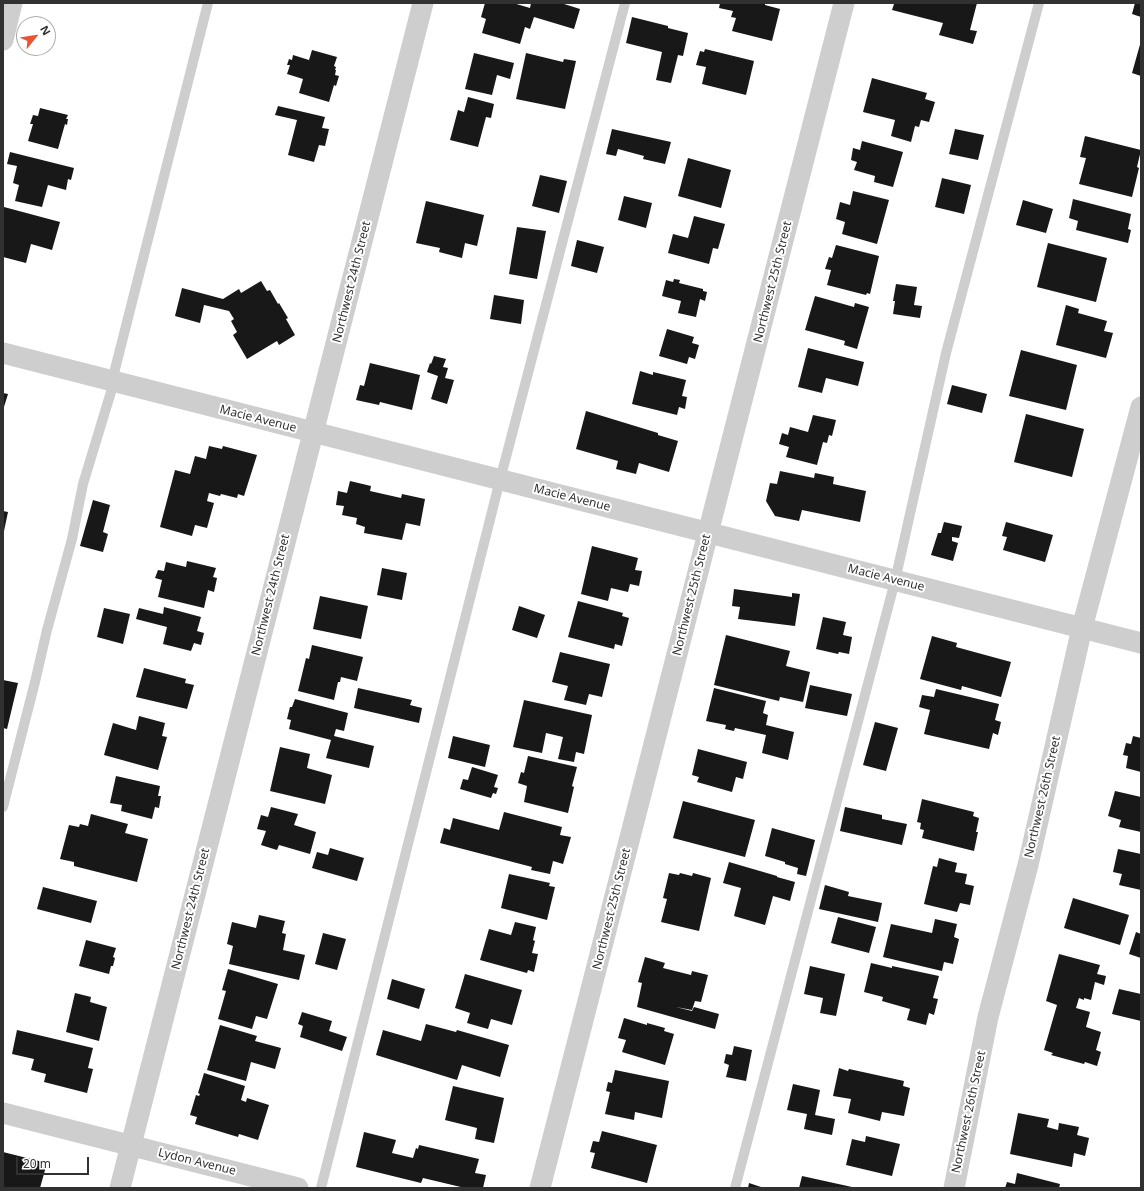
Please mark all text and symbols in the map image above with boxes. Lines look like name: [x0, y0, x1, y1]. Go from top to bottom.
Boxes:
north arrow: [16, 16, 56, 56]
text: N: [37, 23, 55, 38]
street label: Northwest 24th Street: [330, 220, 374, 344]
street label: Northwest 25th Street: [751, 220, 795, 344]
street label: Macie Avenue: [218, 403, 298, 435]
street label: Macie Avenue: [532, 482, 612, 514]
street label: Northwest 24th Street: [249, 533, 293, 657]
street label: Northwest 25th Street: [670, 533, 714, 657]
street label: Macie Avenue: [846, 562, 926, 594]
street label: Northwest 26th Street: [1022, 735, 1064, 859]
street label: Northwest 24th Street: [169, 847, 213, 971]
street label: Northwest 25th Street: [590, 847, 634, 971]
street label: Northwest 26th Street: [949, 1050, 989, 1174]
street label: Lydon Avenue: [157, 1145, 237, 1179]
scale bar: [18, 1149, 91, 1175]
text: 20 m: [23, 1155, 51, 1172]

